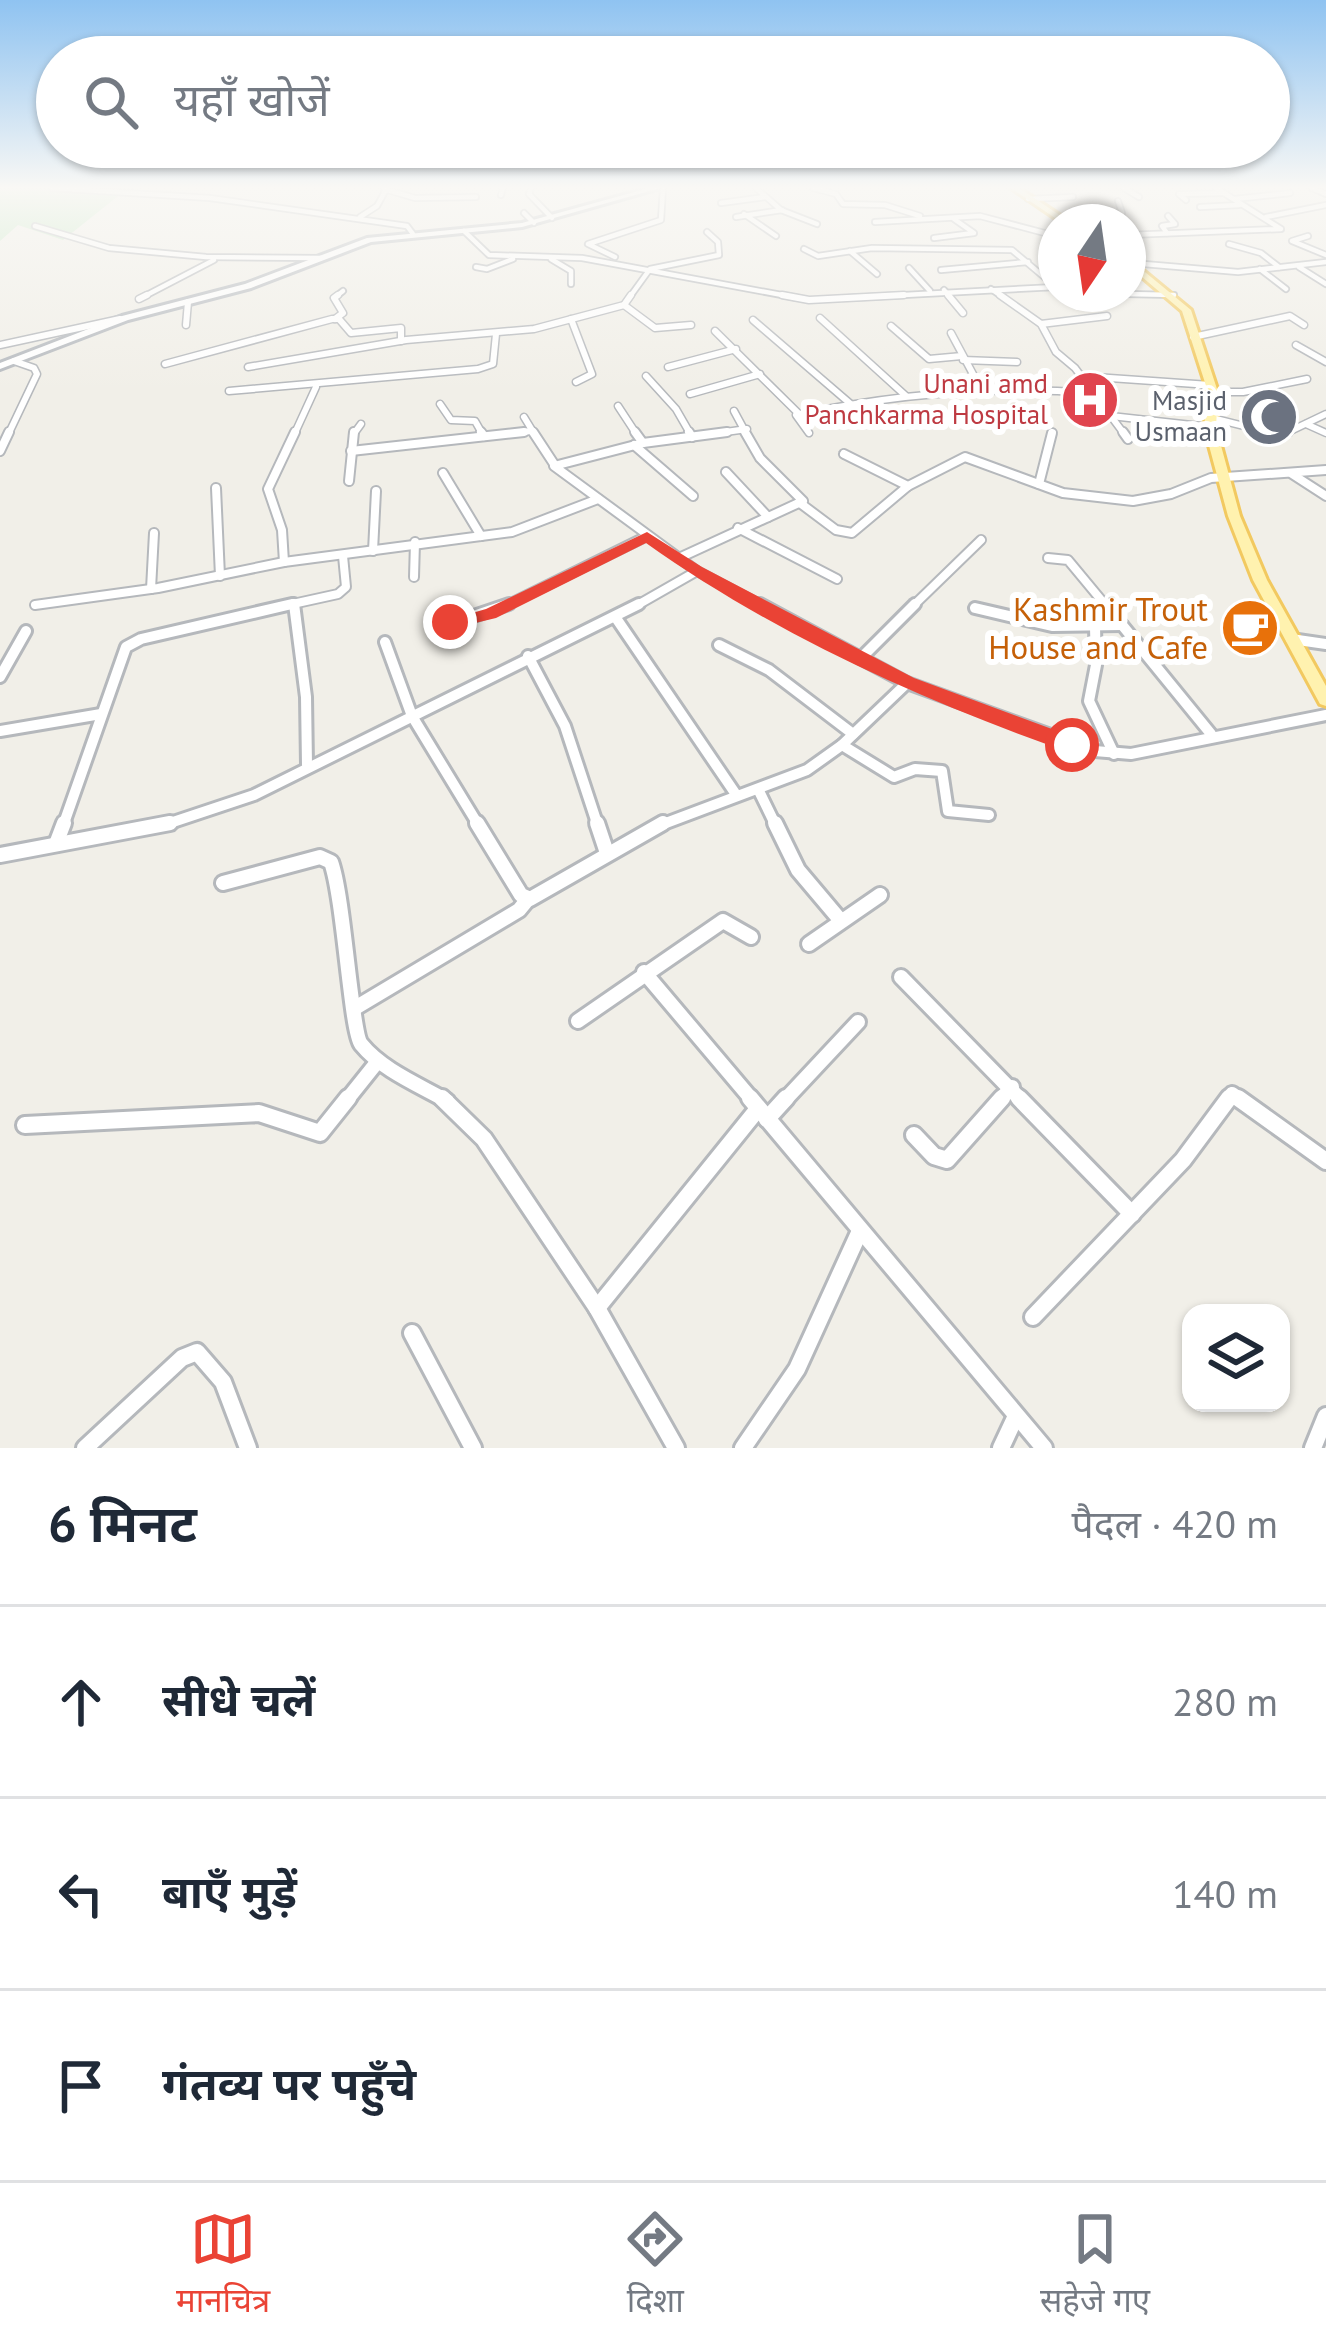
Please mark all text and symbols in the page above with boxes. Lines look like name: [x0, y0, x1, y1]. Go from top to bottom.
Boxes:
search box: [36, 36, 1290, 168]
icon: search: [78, 69, 144, 135]
text: यहाँ खोजें: [174, 70, 330, 128]
north arrow: [1038, 204, 1146, 312]
place label: Unani amd Panchkarma Hospital: [804, 366, 1048, 431]
hospital icon: Unani amd Panchkarma Hospital: [1059, 369, 1121, 431]
place label: Masjid Usmaan: [1135, 383, 1227, 448]
mosque icon: Masjid Usmaan: [1238, 386, 1300, 448]
place label: Kashmir Trout House and Cafe: [988, 587, 1208, 668]
route end: [423, 595, 477, 649]
cafe icon: Kashmir Trout House and Cafe: [1219, 597, 1281, 659]
route start: [1045, 718, 1099, 772]
map controls: [1182, 1304, 1290, 1412]
button: layers: [1182, 1304, 1290, 1412]
text: 6 मिनट: [48, 1490, 197, 1556]
text: पैदल · 420 m: [1072, 1498, 1278, 1549]
icon: ahead: [48, 1669, 114, 1735]
text: सीधे चलें: [162, 1670, 315, 1728]
text: 280 m: [1172, 1676, 1278, 1727]
icon: left: [48, 1861, 114, 1927]
text: बाएँ मुड़ें: [162, 1862, 297, 1920]
text: 140 m: [1172, 1868, 1278, 1919]
icon: arrive: [48, 2053, 114, 2119]
text: गंतव्य पर पहुँचे: [162, 2054, 416, 2112]
tab: मानचित्र: [176, 2206, 270, 2325]
tab: दिशा: [622, 2206, 688, 2325]
tab: सहेजे गए: [1040, 2206, 1150, 2325]

